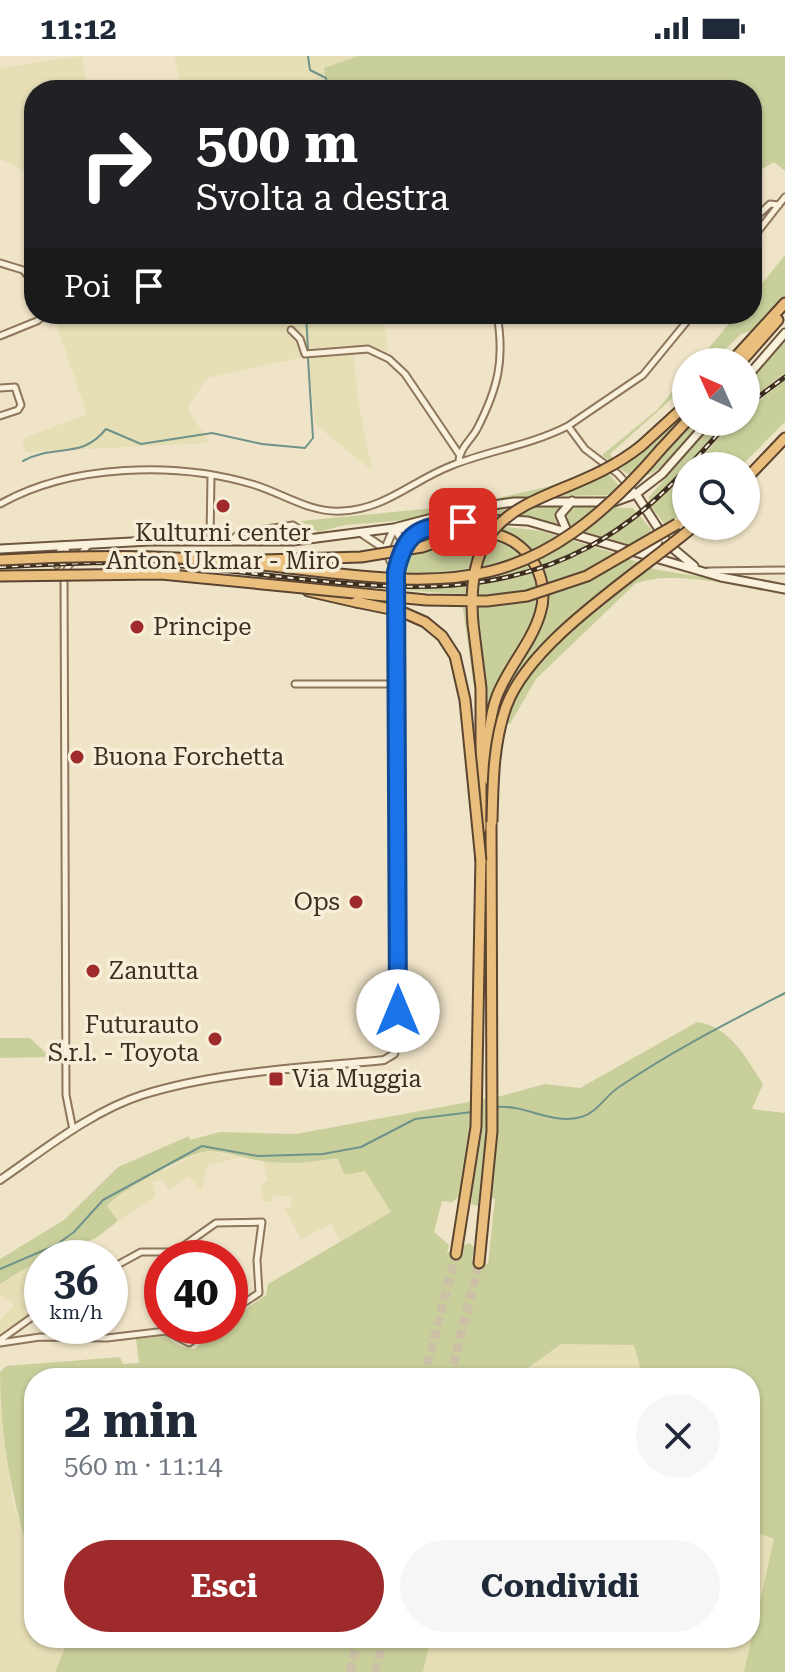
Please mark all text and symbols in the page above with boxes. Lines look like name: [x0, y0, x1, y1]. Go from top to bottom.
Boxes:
text: 11:12: [40, 11, 117, 46]
text: 500 m: [196, 110, 358, 176]
icon: right: [64, 112, 168, 216]
text: Svolta a destra: [196, 177, 449, 219]
icon: arrive: [127, 264, 171, 308]
text: Poi: [64, 269, 111, 304]
north arrow: [672, 348, 760, 436]
map controls: [672, 348, 760, 540]
button: search: [672, 452, 760, 540]
pin: [429, 488, 497, 556]
marker: Kulturni center Anton Ukmar - Miro: [214, 497, 232, 515]
icon: arrive: [441, 500, 485, 544]
place label: Kulturni center Anton Ukmar - Miro: [106, 519, 340, 575]
place label: Principe: [153, 613, 251, 641]
marker: Principe: [128, 618, 146, 636]
place label: Buona Forchetta: [93, 743, 284, 771]
marker: Buona Forchetta: [68, 748, 86, 766]
place label: Ops: [294, 888, 340, 916]
marker: Ops: [347, 893, 365, 911]
place label: Zanutta: [109, 957, 198, 985]
marker: Zanutta: [84, 962, 102, 980]
position arrow: [356, 969, 440, 1053]
place label: Futurauto S.r.l. - Toyota: [48, 1011, 199, 1067]
marker: Futurauto S.r.l. - Toyota: [206, 1030, 224, 1048]
place label: Via Muggia: [292, 1065, 421, 1093]
marker: Via Muggia: [267, 1070, 285, 1088]
speed limit sign: 40: [144, 1240, 248, 1344]
text: 36: [54, 1258, 98, 1305]
text: km/h: [49, 1300, 103, 1324]
text: 2 min: [64, 1393, 197, 1449]
button: close: [636, 1394, 720, 1478]
text: 560 m · 11:14: [64, 1451, 223, 1481]
button: Esci: [64, 1540, 384, 1632]
button: Condividi: [400, 1540, 720, 1632]

